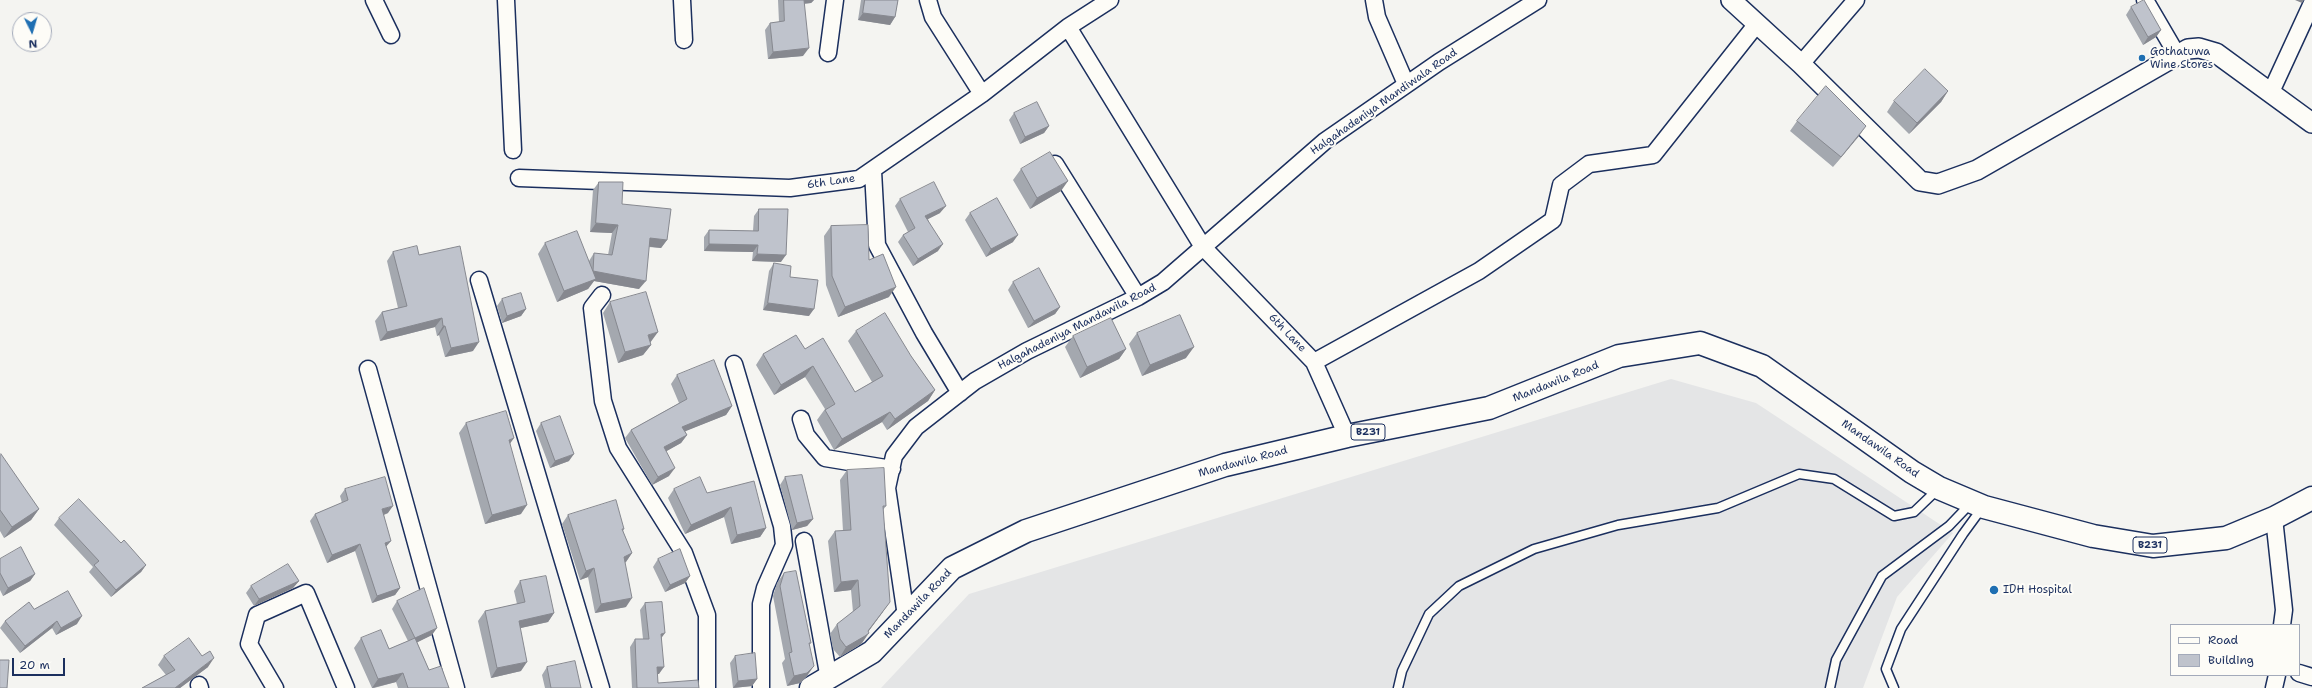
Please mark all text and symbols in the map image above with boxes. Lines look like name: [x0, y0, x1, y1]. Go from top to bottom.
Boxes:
north arrow: [12, 12, 52, 52]
text: N: [28, 36, 38, 51]
place label: Gothatuwa Wine Stores: [2150, 45, 2213, 71]
street label: Halgahadeniya Mandiwala Road: [1308, 46, 1460, 158]
marker: Gothatuwa Wine Stores: [2137, 53, 2147, 63]
street label: 6th Lane: [806, 172, 856, 192]
street label: Halgahadeniya Mandawila Road: [996, 281, 1158, 373]
street label: 6th Lane: [1265, 311, 1309, 355]
street label: Mandawila Road: [1511, 359, 1601, 405]
street label: Mandawila Road: [1839, 417, 1921, 481]
road number: B231: [1351, 424, 1385, 440]
street label: Mandawila Road: [1197, 444, 1289, 480]
road number: B231: [2133, 537, 2167, 553]
street label: Mandawila Road: [881, 566, 955, 642]
place label: IDH Hospital: [2003, 583, 2072, 597]
marker: IDH Hospital: [1988, 584, 2000, 596]
legend: [2170, 624, 2300, 676]
text: Road: [2208, 632, 2238, 648]
scale bar: [14, 650, 67, 676]
text: Building: [2208, 652, 2254, 668]
text: 20 m: [19, 657, 50, 673]

